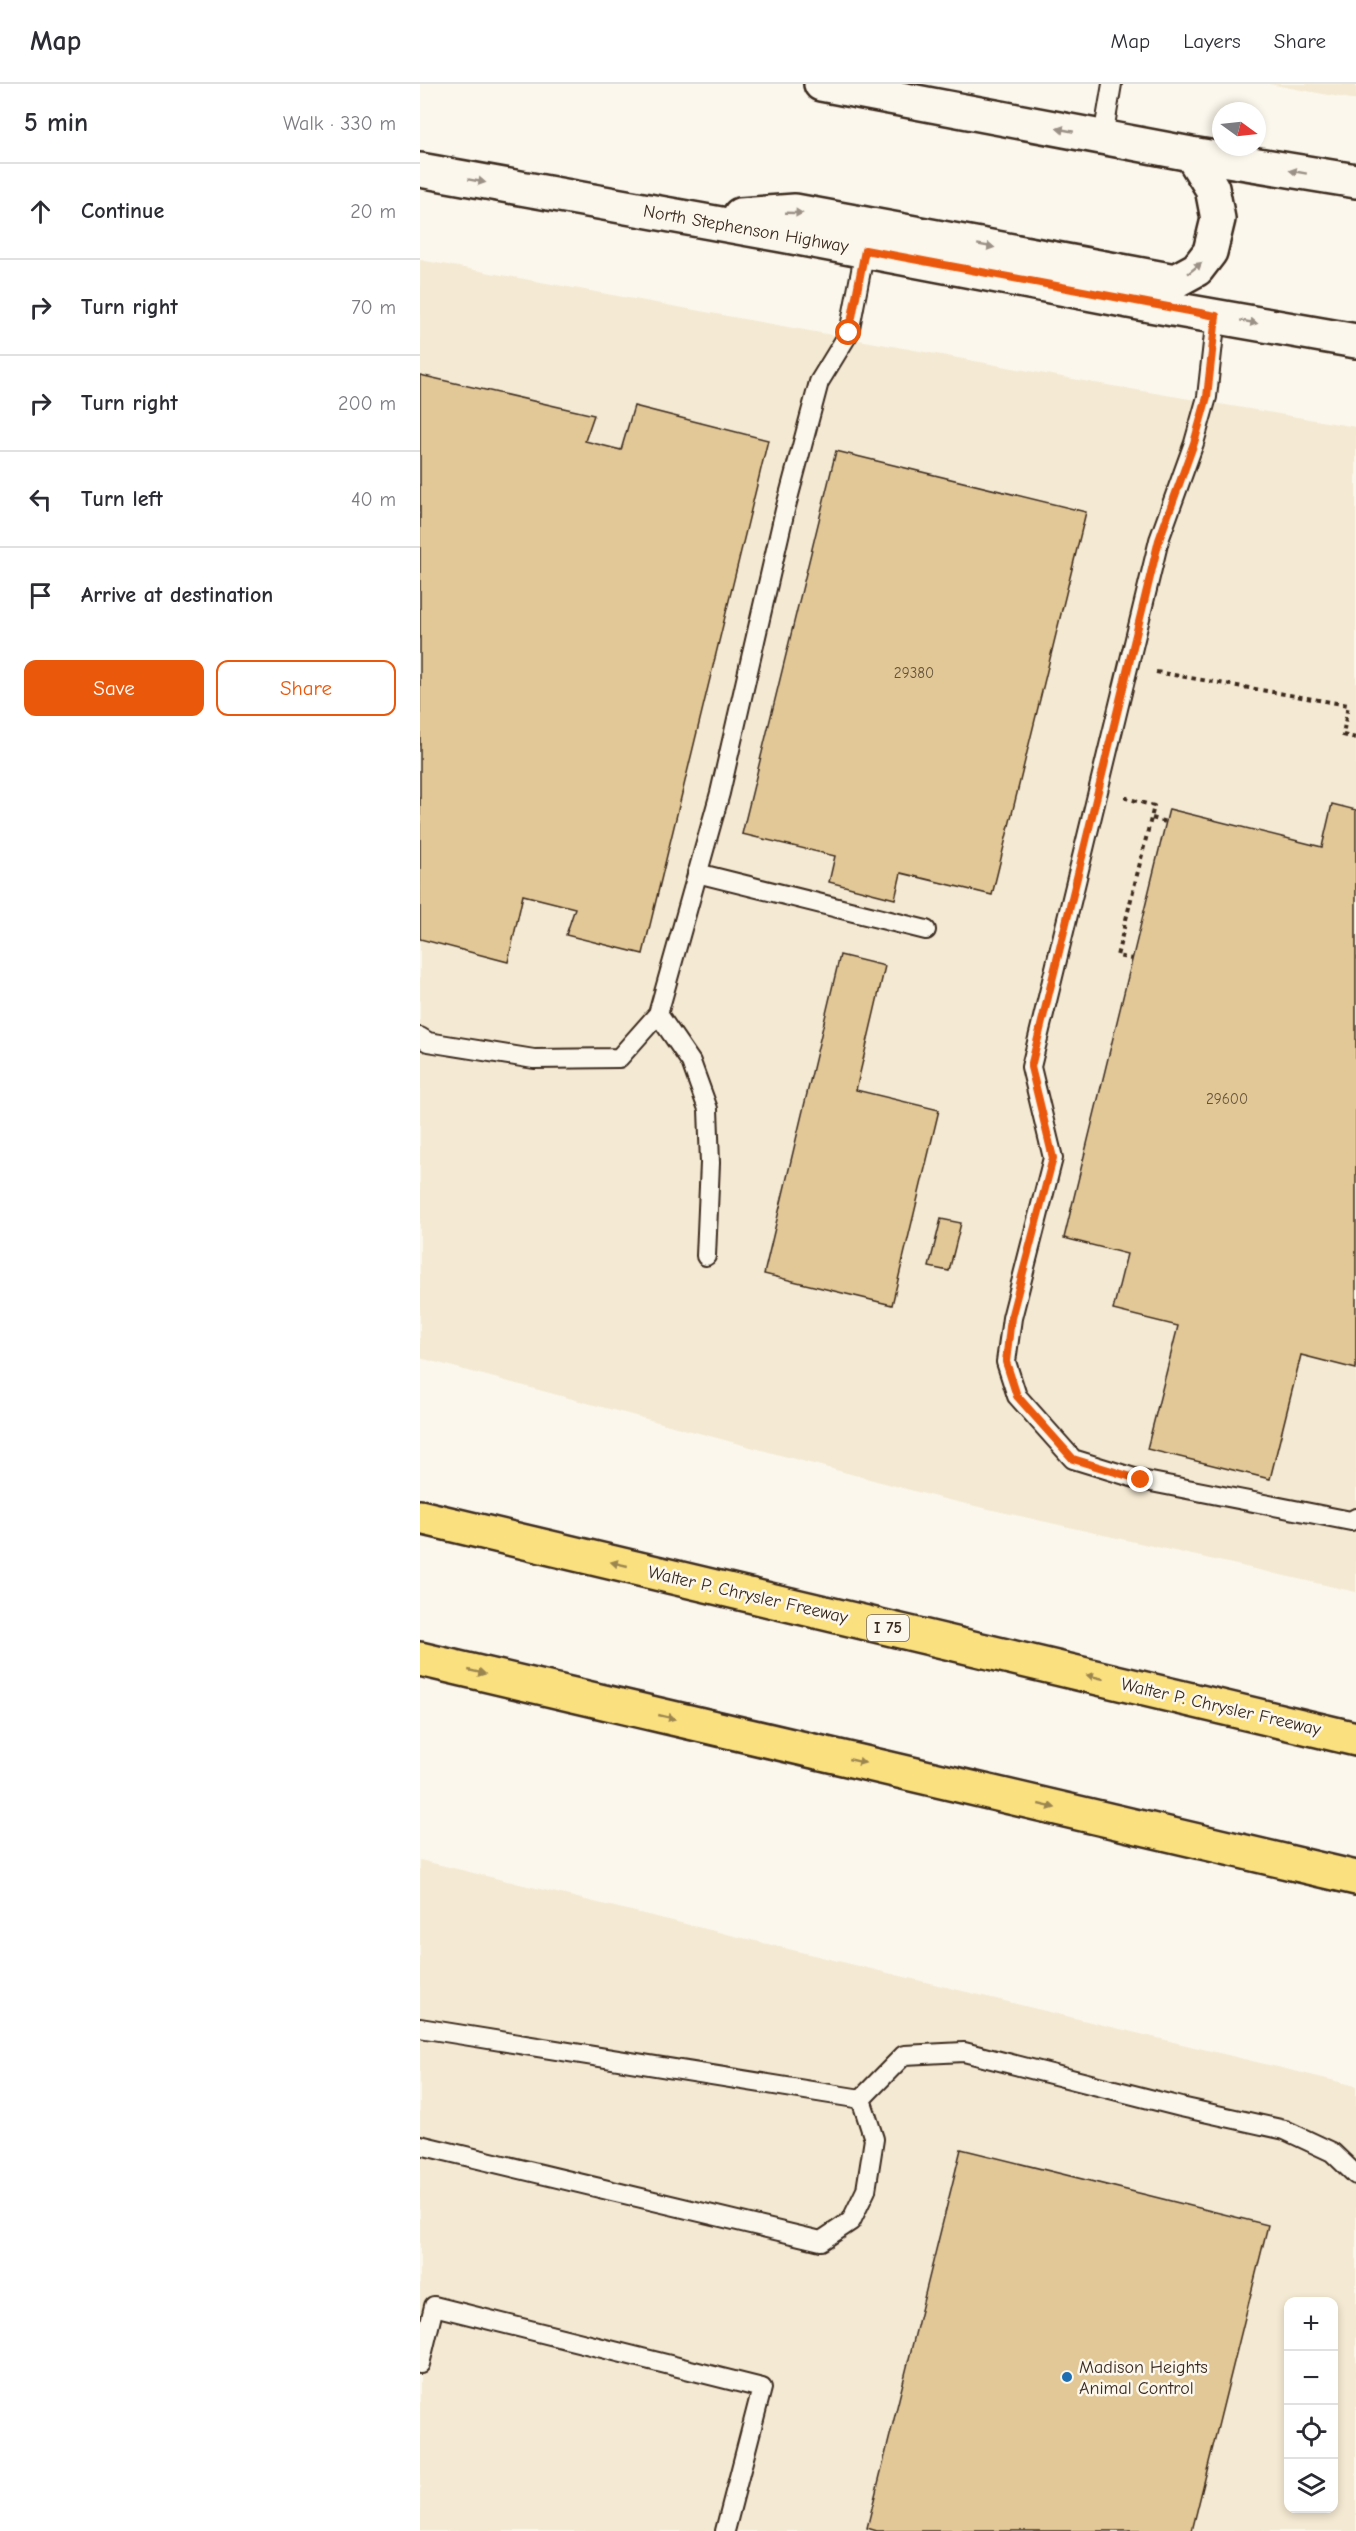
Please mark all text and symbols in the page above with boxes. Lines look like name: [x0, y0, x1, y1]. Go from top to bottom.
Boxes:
text: Map: [30, 25, 81, 57]
text: Map: [1111, 29, 1150, 53]
text: Layers: [1183, 29, 1241, 53]
text: Share: [1274, 29, 1326, 53]
north arrow: [1212, 102, 1266, 156]
text: 5 min: [24, 108, 88, 138]
text: Walk · 330 m: [283, 112, 396, 135]
one-way arrow: [1055, 125, 1074, 134]
one-way arrow: [1289, 167, 1308, 176]
one-way arrow: [468, 176, 487, 185]
icon: ahead: [24, 195, 57, 228]
text: Continue: [81, 198, 164, 224]
text: 20 m: [350, 200, 396, 223]
street label: North Stephenson Highway: [642, 201, 851, 258]
one-way arrow: [785, 208, 804, 217]
one-way arrow: [977, 242, 996, 251]
one-way arrow: [1187, 262, 1203, 275]
icon: right: [24, 291, 57, 324]
text: Turn right: [81, 294, 178, 320]
text: 70 m: [351, 296, 396, 319]
one-way arrow: [1240, 318, 1259, 327]
route start: [835, 319, 861, 345]
icon: right: [24, 387, 57, 420]
text: Turn right: [81, 390, 178, 416]
text: 200 m: [338, 392, 396, 415]
icon: left: [24, 483, 57, 516]
text: Turn left: [81, 486, 163, 512]
text: 40 m: [351, 488, 396, 511]
icon: arrive: [24, 579, 57, 612]
text: Arrive at destination: [81, 582, 273, 608]
button: Save: [24, 660, 204, 716]
button: Share: [216, 660, 396, 716]
house number: 29380: [894, 664, 934, 682]
house number: 29600: [1206, 1090, 1248, 1108]
route end: [1127, 1466, 1153, 1492]
one-way arrow: [610, 1559, 628, 1569]
street label: Walter P. Chrysler Freeway: [646, 1562, 851, 1628]
road number: I 75: [867, 1615, 909, 1641]
one-way arrow: [468, 1668, 486, 1678]
one-way arrow: [1086, 1672, 1104, 1682]
street label: Walter P. Chrysler Freeway: [1119, 1674, 1324, 1740]
one-way arrow: [658, 1712, 676, 1722]
one-way arrow: [847, 1757, 866, 1767]
one-way arrow: [1037, 1801, 1056, 1811]
map controls: [1284, 2297, 1338, 2513]
button: +: [1284, 2297, 1338, 2351]
button: −: [1284, 2351, 1338, 2405]
place label: Madison Heights Animal Control: [1079, 2357, 1208, 2399]
marker: Madison Heights Animal Control: [1060, 2370, 1074, 2384]
button: locate: [1284, 2405, 1338, 2459]
button: layers: [1284, 2459, 1338, 2513]

